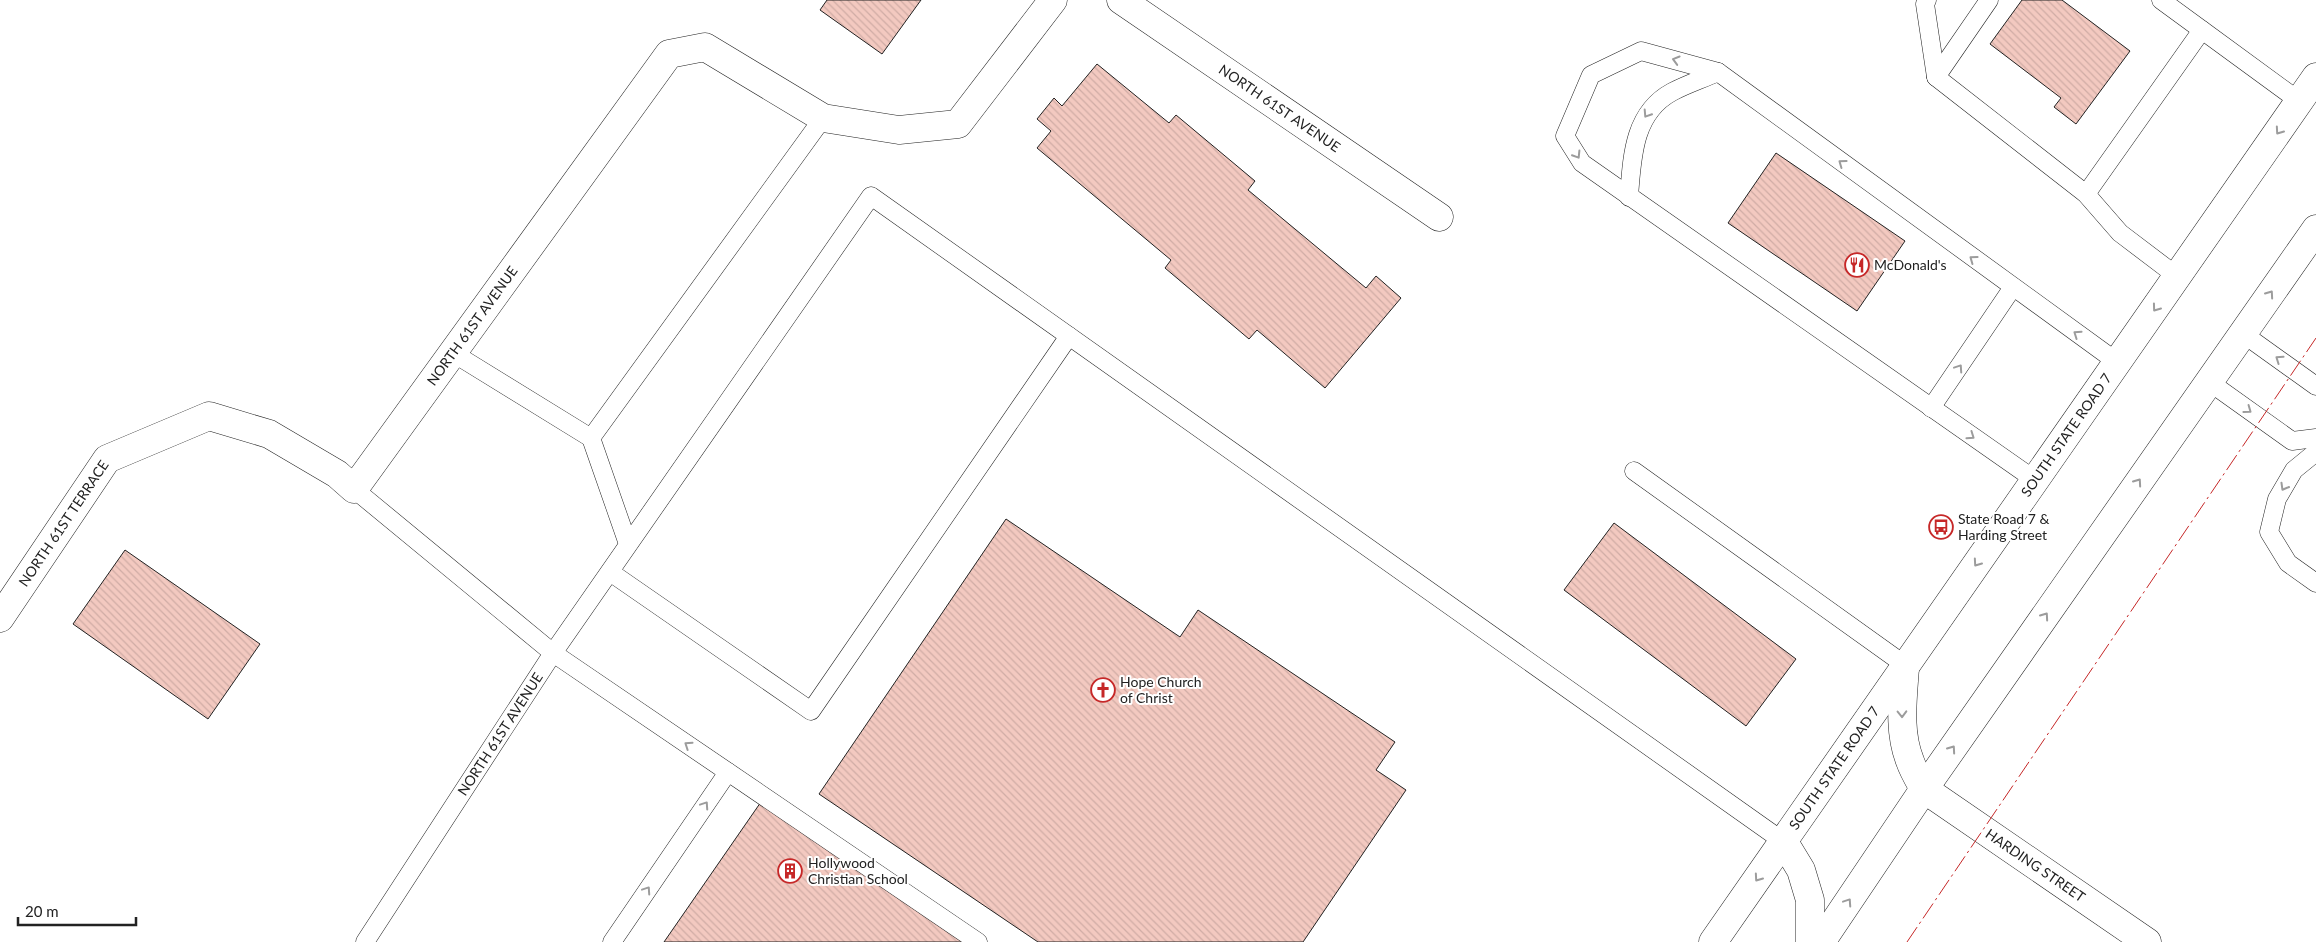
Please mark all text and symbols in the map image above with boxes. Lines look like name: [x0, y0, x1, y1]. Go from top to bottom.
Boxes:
one-way arrow: [1672, 56, 1680, 66]
street label: NORTH 61ST AVENUE: [1216, 60, 1344, 155]
one-way arrow: [1644, 108, 1654, 117]
one-way arrow: [2275, 126, 2285, 135]
one-way arrow: [1571, 149, 1580, 158]
one-way arrow: [1838, 160, 1848, 169]
restaurant icon: McDonald's: [1844, 252, 1870, 278]
place label: McDonald's: [1874, 256, 1947, 273]
one-way arrow: [1969, 256, 1979, 265]
street label: NORTH 61ST AVENUE: [423, 263, 521, 389]
one-way arrow: [2264, 290, 2273, 299]
one-way arrow: [2153, 302, 2162, 312]
one-way arrow: [2074, 331, 2083, 340]
one-way arrow: [2275, 356, 2285, 365]
one-way arrow: [1953, 364, 1962, 373]
street label: SOUTH STATE ROAD 7: [2017, 370, 2115, 500]
one-way arrow: [2242, 404, 2251, 413]
one-way arrow: [1966, 430, 1975, 439]
street label: NORTH 61ST TERRACE: [15, 457, 112, 589]
one-way arrow: [2132, 478, 2141, 488]
one-way arrow: [2281, 482, 2291, 491]
place label: State Road 7 & Harding Street: [1958, 510, 2049, 543]
bus stop icon: State Road 7 & Harding Street: [1928, 514, 1954, 540]
one-way arrow: [1974, 557, 1983, 567]
one-way arrow: [2039, 612, 2048, 621]
street label: NORTH 61ST AVENUE: [454, 669, 546, 799]
place label: Hope Church of Christ: [1120, 673, 1202, 706]
church icon: Hope Church of Christ: [1090, 677, 1116, 703]
street label: SOUTH STATE ROAD 7: [1785, 703, 1883, 833]
one-way arrow: [1897, 710, 1907, 718]
one-way arrow: [684, 742, 693, 751]
one-way arrow: [1946, 745, 1955, 755]
one-way arrow: [699, 802, 708, 811]
street label: HARDING STREET: [1982, 825, 2089, 906]
place label: Hollywood Christian School: [808, 854, 908, 887]
building icon: Hollywood Christian School: [777, 858, 803, 884]
one-way arrow: [1755, 872, 1764, 882]
one-way arrow: [641, 887, 651, 896]
scale bar: [18, 894, 135, 926]
one-way arrow: [1842, 898, 1851, 907]
text: 20 m: [25, 902, 59, 920]

